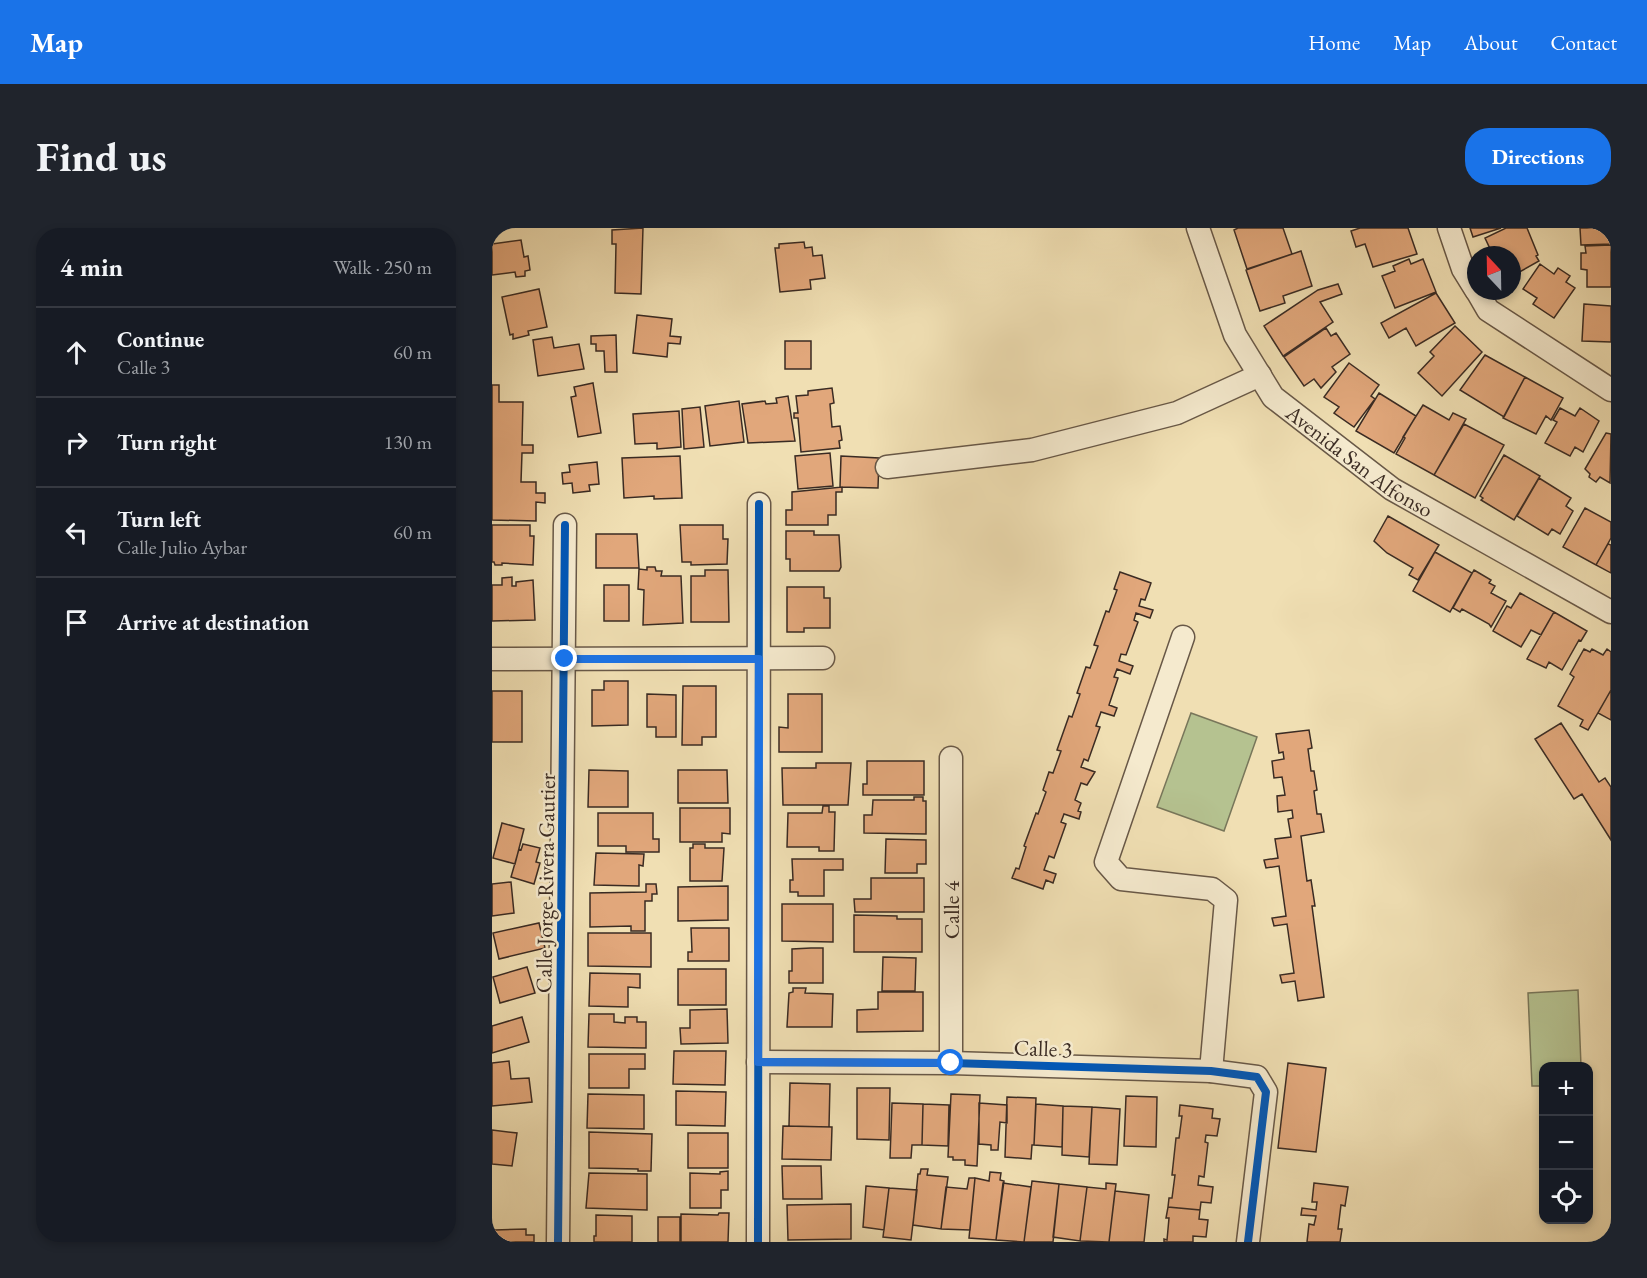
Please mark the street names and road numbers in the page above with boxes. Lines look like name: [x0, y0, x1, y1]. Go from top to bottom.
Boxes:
street label: Avenida San Alfonso: [1279, 398, 1438, 524]
street label: Calle Jorge Rivera Gautier: [529, 772, 562, 993]
street label: Calle 4: [937, 880, 966, 939]
street label: Calle 3: [1013, 1033, 1073, 1064]

